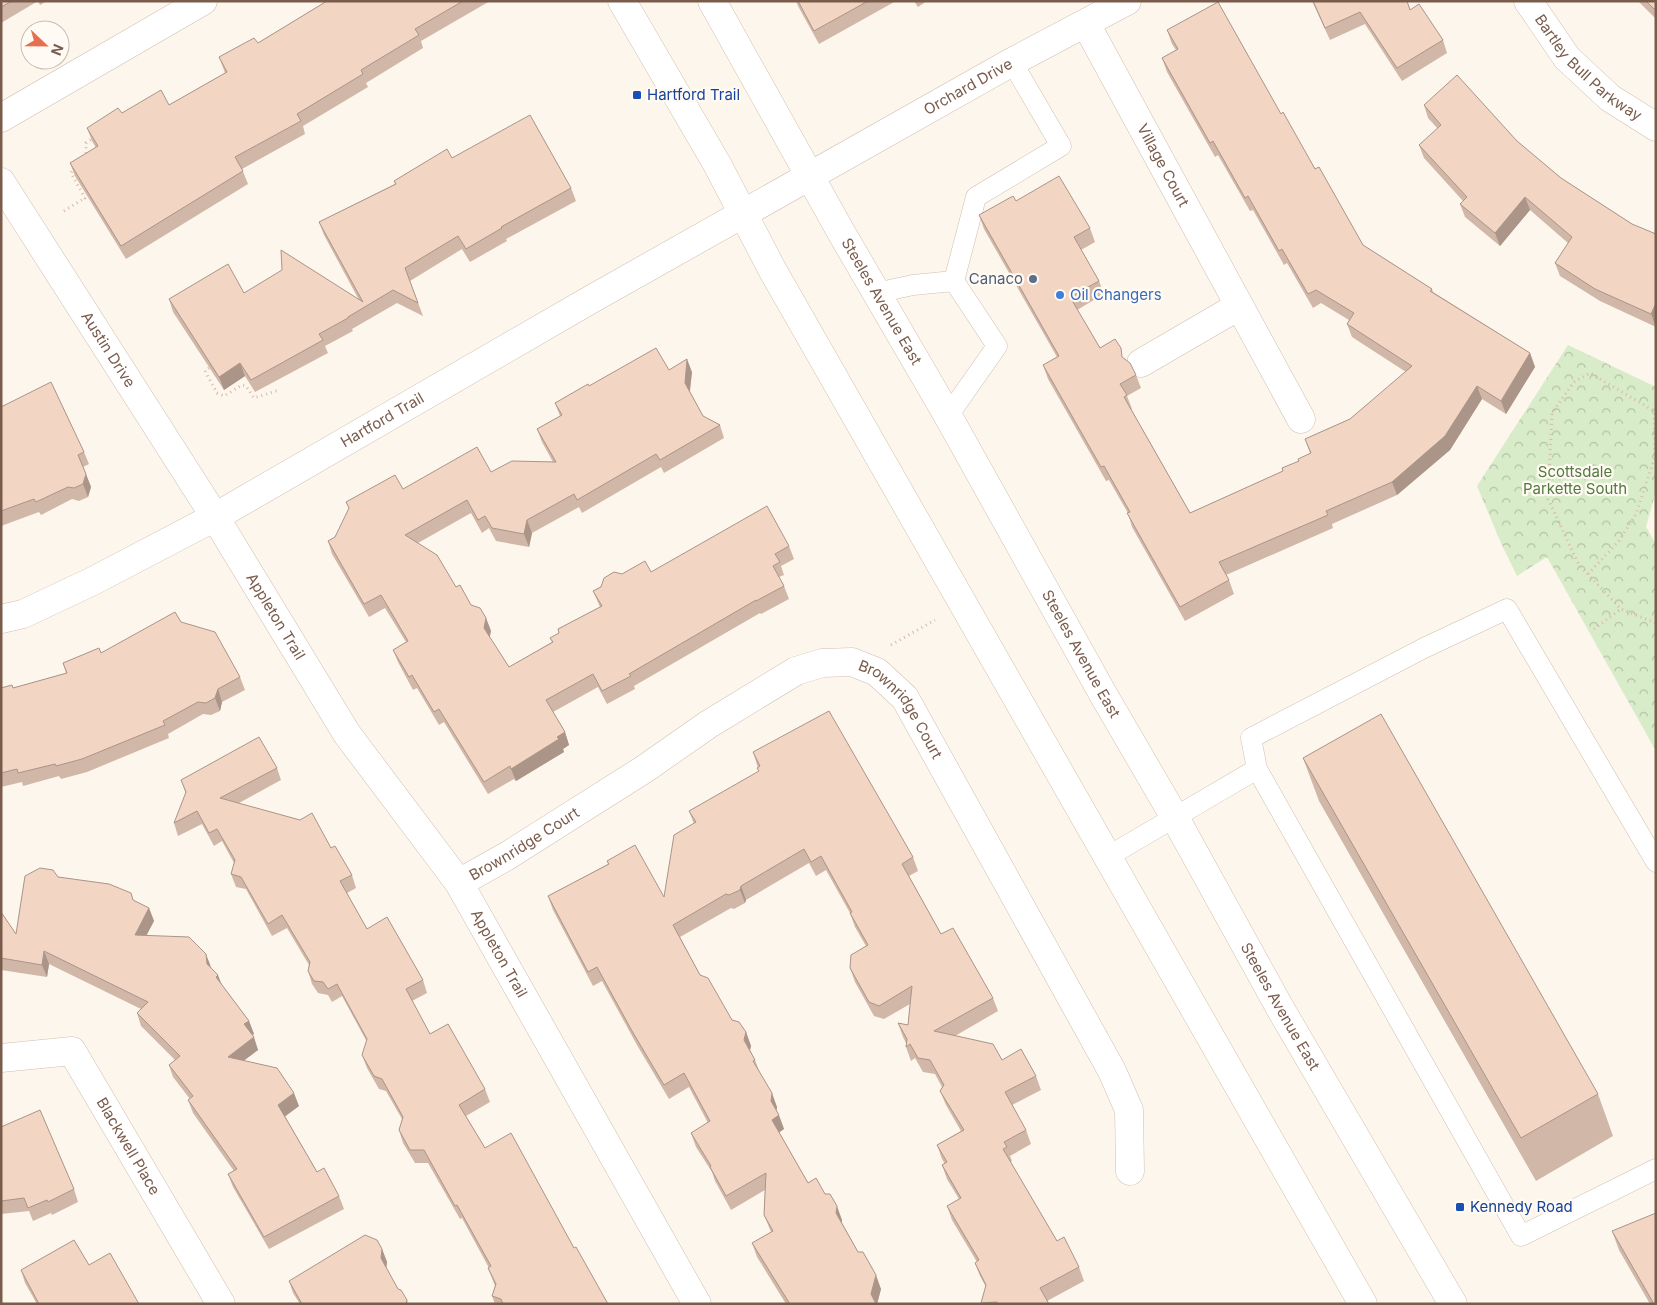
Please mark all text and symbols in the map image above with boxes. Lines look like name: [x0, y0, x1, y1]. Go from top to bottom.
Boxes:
street label: Bartley Bull Parkway: [1531, 11, 1646, 125]
north arrow: [20, 20, 70, 70]
text: N: [48, 42, 67, 58]
street label: Orchard Drive: [920, 54, 1016, 119]
place label: Hartford Trail: [647, 85, 740, 104]
marker: Hartford Trail: [631, 89, 643, 101]
street label: Village Court: [1133, 120, 1194, 210]
street label: Steeles Avenue East: [838, 234, 926, 368]
place label: Canaco: [969, 269, 1023, 288]
marker: Canaco: [1027, 273, 1039, 285]
place label: Oil Changers: [1070, 285, 1162, 304]
marker: Oil Changers: [1054, 289, 1066, 301]
street label: Austin Drive: [77, 308, 140, 391]
street label: Hartford Trail: [337, 388, 427, 451]
park label: Scottsdale Parkette South: [1523, 462, 1627, 498]
street label: Appleton Trail: [242, 569, 310, 663]
street label: Steeles Avenue East: [1038, 586, 1125, 721]
street label: Brownridge Court: [856, 656, 947, 762]
street label: Brownridge Court: [466, 803, 583, 884]
street label: Appleton Trail: [467, 906, 532, 1001]
street label: Steeles Avenue East: [1237, 939, 1324, 1074]
street label: Blackwell Place: [92, 1094, 165, 1198]
place label: Kennedy Road: [1470, 1197, 1573, 1216]
marker: Kennedy Road: [1454, 1201, 1466, 1213]

